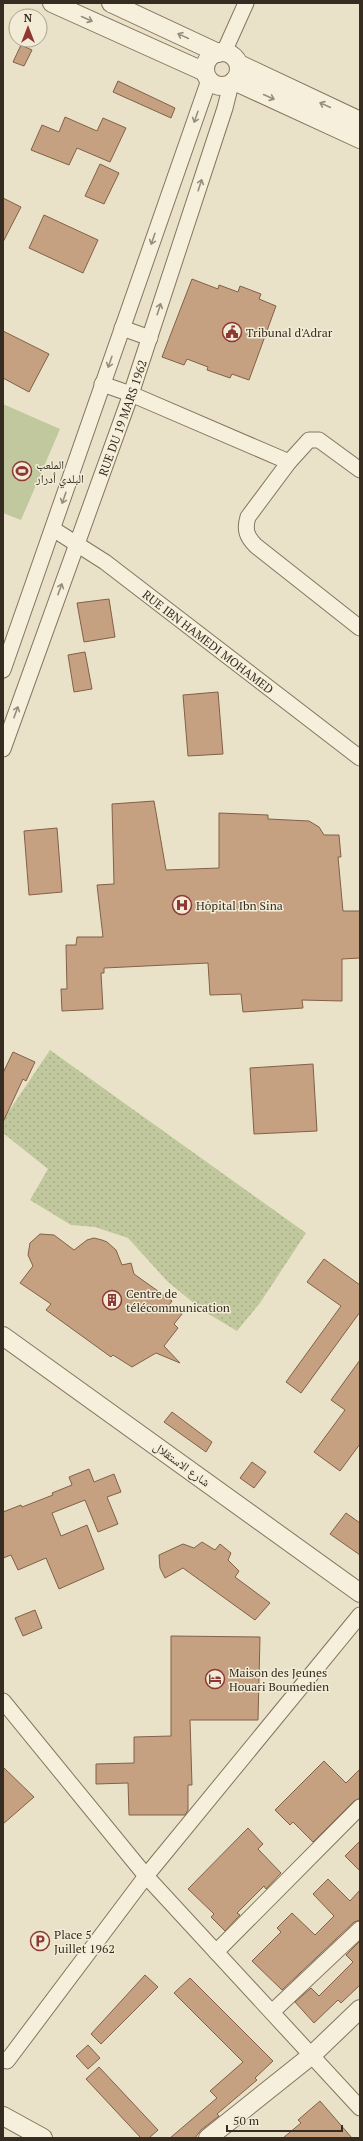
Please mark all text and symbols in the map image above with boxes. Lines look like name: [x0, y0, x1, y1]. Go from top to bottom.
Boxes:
north arrow: [8, 8, 48, 48]
text: N: [24, 11, 33, 25]
one-way arrow: [81, 16, 93, 23]
one-way arrow: [177, 32, 189, 39]
one-way arrow: [263, 94, 275, 102]
one-way arrow: [319, 101, 331, 108]
one-way arrow: [192, 110, 199, 123]
one-way arrow: [197, 179, 204, 192]
one-way arrow: [149, 233, 156, 246]
one-way arrow: [156, 303, 164, 315]
public building icon: Tribunal d'Adrar: [221, 321, 243, 343]
place label: Tribunal d'Adrar: [246, 325, 333, 340]
one-way arrow: [106, 355, 113, 368]
street label: RUE DU 19 MARS 1962: [95, 358, 149, 478]
place label: الملعب البلدي أدرار: [35, 457, 84, 489]
sports icon: الملعب البلدي أدرار: [11, 460, 33, 482]
one-way arrow: [59, 492, 67, 504]
one-way arrow: [56, 584, 64, 596]
street label: RUE IBN HAMEDI MOHAMED: [140, 586, 277, 697]
one-way arrow: [13, 705, 20, 718]
hospital icon: Hôpital Ibn Sina: [171, 894, 193, 916]
place label: Hôpital Ibn Sina: [196, 898, 283, 913]
place label: Centre de télécommunication: [126, 1286, 230, 1315]
building icon: Centre de télécommunication: [101, 1289, 123, 1311]
street label: شارع الاستقلال: [150, 1438, 213, 1490]
place label: Maison des Jeunes Houari Boumedien: [229, 1665, 329, 1694]
hotel icon: Maison des Jeunes Houari Boumedien: [204, 1668, 226, 1690]
place label: Place 5 Juillet 1962: [54, 1927, 115, 1956]
parking icon: Place 5 Juillet 1962: [29, 1930, 51, 1952]
scale bar: [227, 2107, 342, 2133]
text: 50 m: [233, 2113, 260, 2128]

